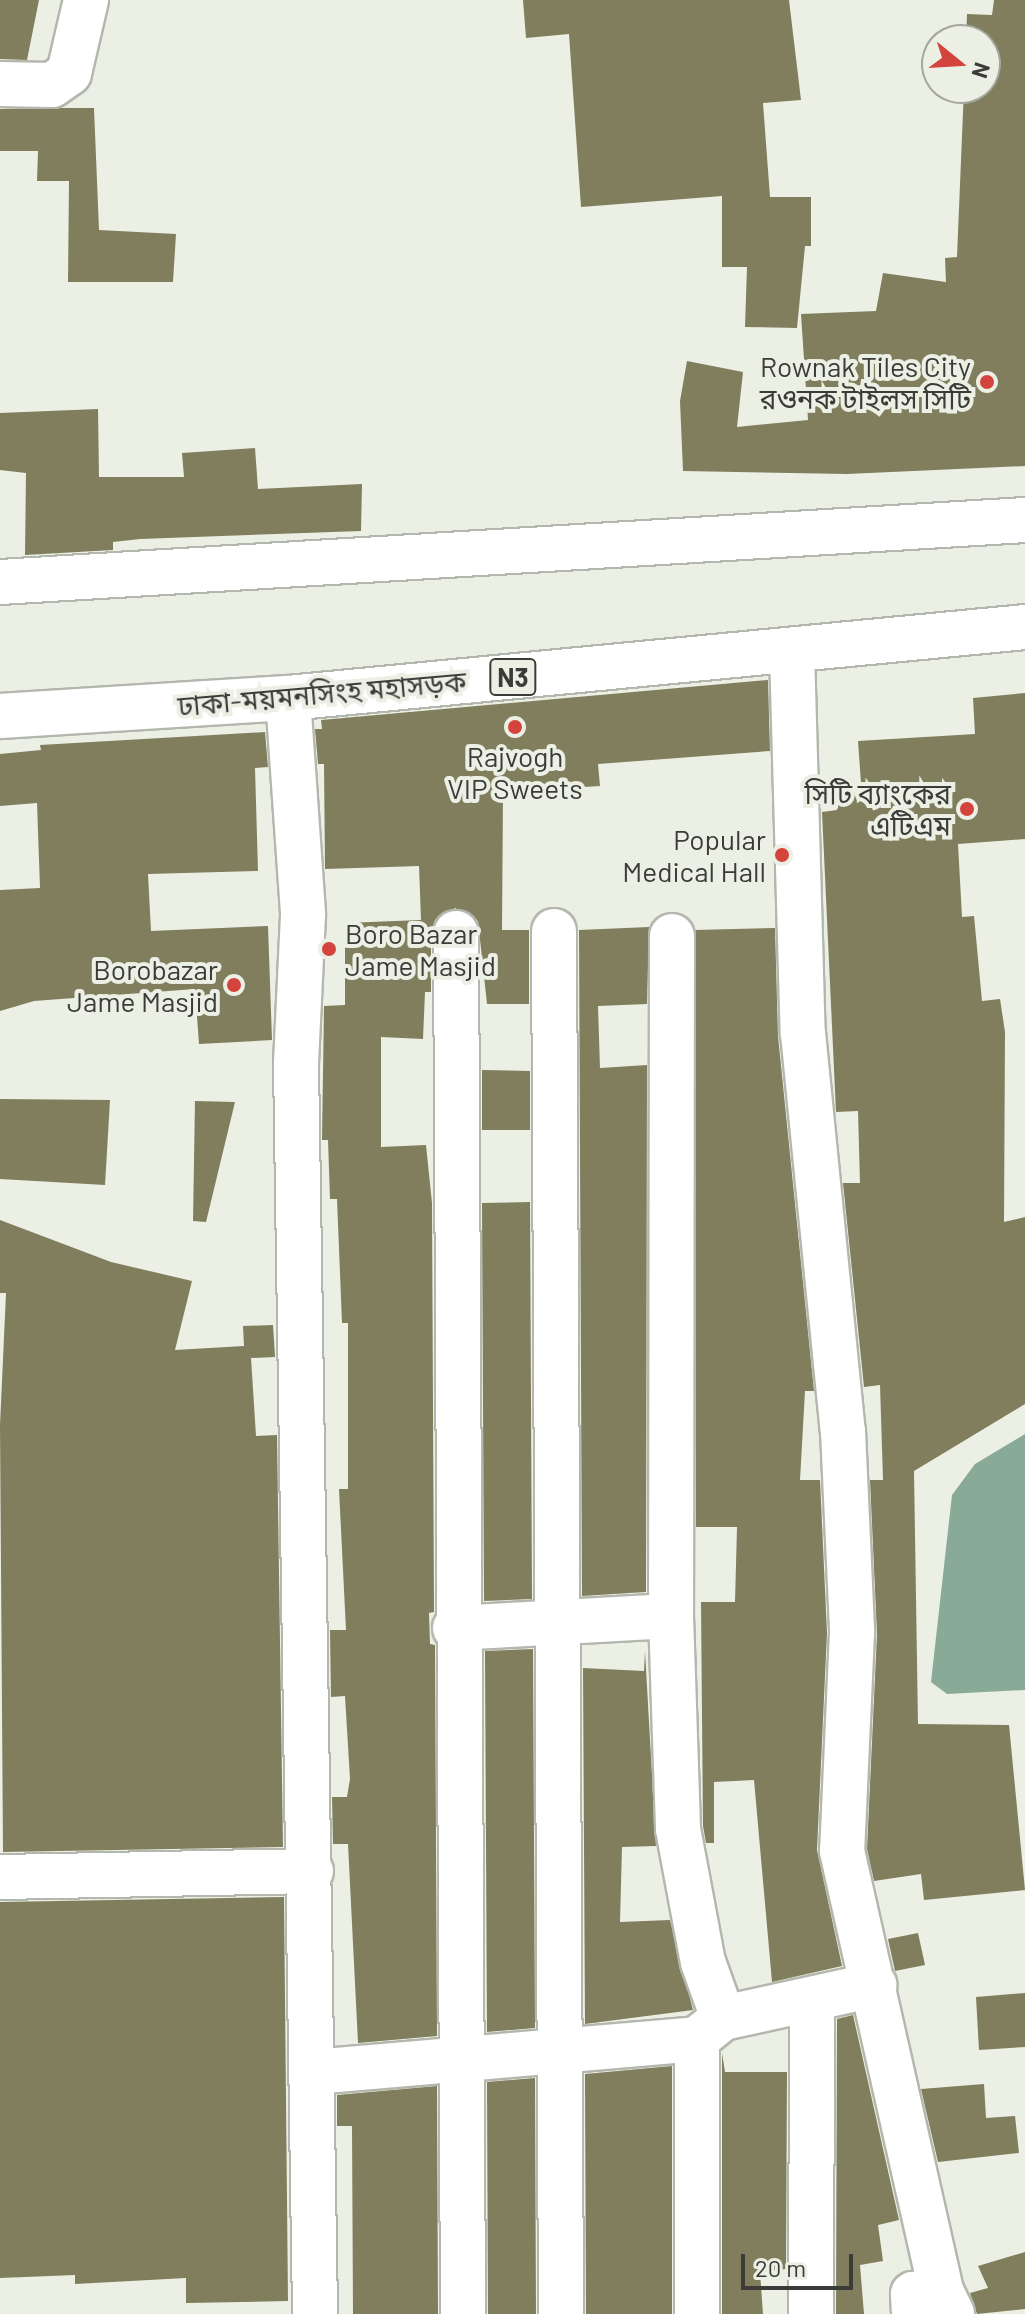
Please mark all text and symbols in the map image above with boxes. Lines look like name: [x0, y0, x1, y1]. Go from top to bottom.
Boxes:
north arrow: [921, 24, 1001, 104]
text: N: [967, 60, 997, 82]
place label: Rownak Tiles City রওনক টাইলস সিটি: [760, 349, 971, 415]
marker: Rownak Tiles City রওনক টাইলস সিটি: [978, 373, 996, 391]
road number: N3: [489, 655, 537, 699]
street label: ঢাকা-ময়মনসিংহ মহাসড়ক: [176, 664, 468, 722]
marker: Rajvogh VIP Sweets: [506, 718, 524, 736]
place label: Rajvogh VIP Sweets: [447, 739, 583, 805]
place label: সিটি ব্যাংকের এটিএম: [804, 776, 951, 842]
marker: সিটি ব্যাংকের এটিএম: [958, 800, 976, 818]
place label: Popular Medical Hall: [622, 822, 766, 888]
marker: Popular Medical Hall: [773, 846, 791, 864]
place label: Boro Bazar Jame Masjid: [345, 916, 496, 982]
marker: Boro Bazar Jame Masjid: [320, 940, 338, 958]
place label: Borobazar Jame Masjid: [67, 952, 218, 1018]
marker: Borobazar Jame Masjid: [225, 976, 243, 994]
scale bar: [745, 2238, 857, 2288]
text: 20 m: [755, 2253, 806, 2282]

